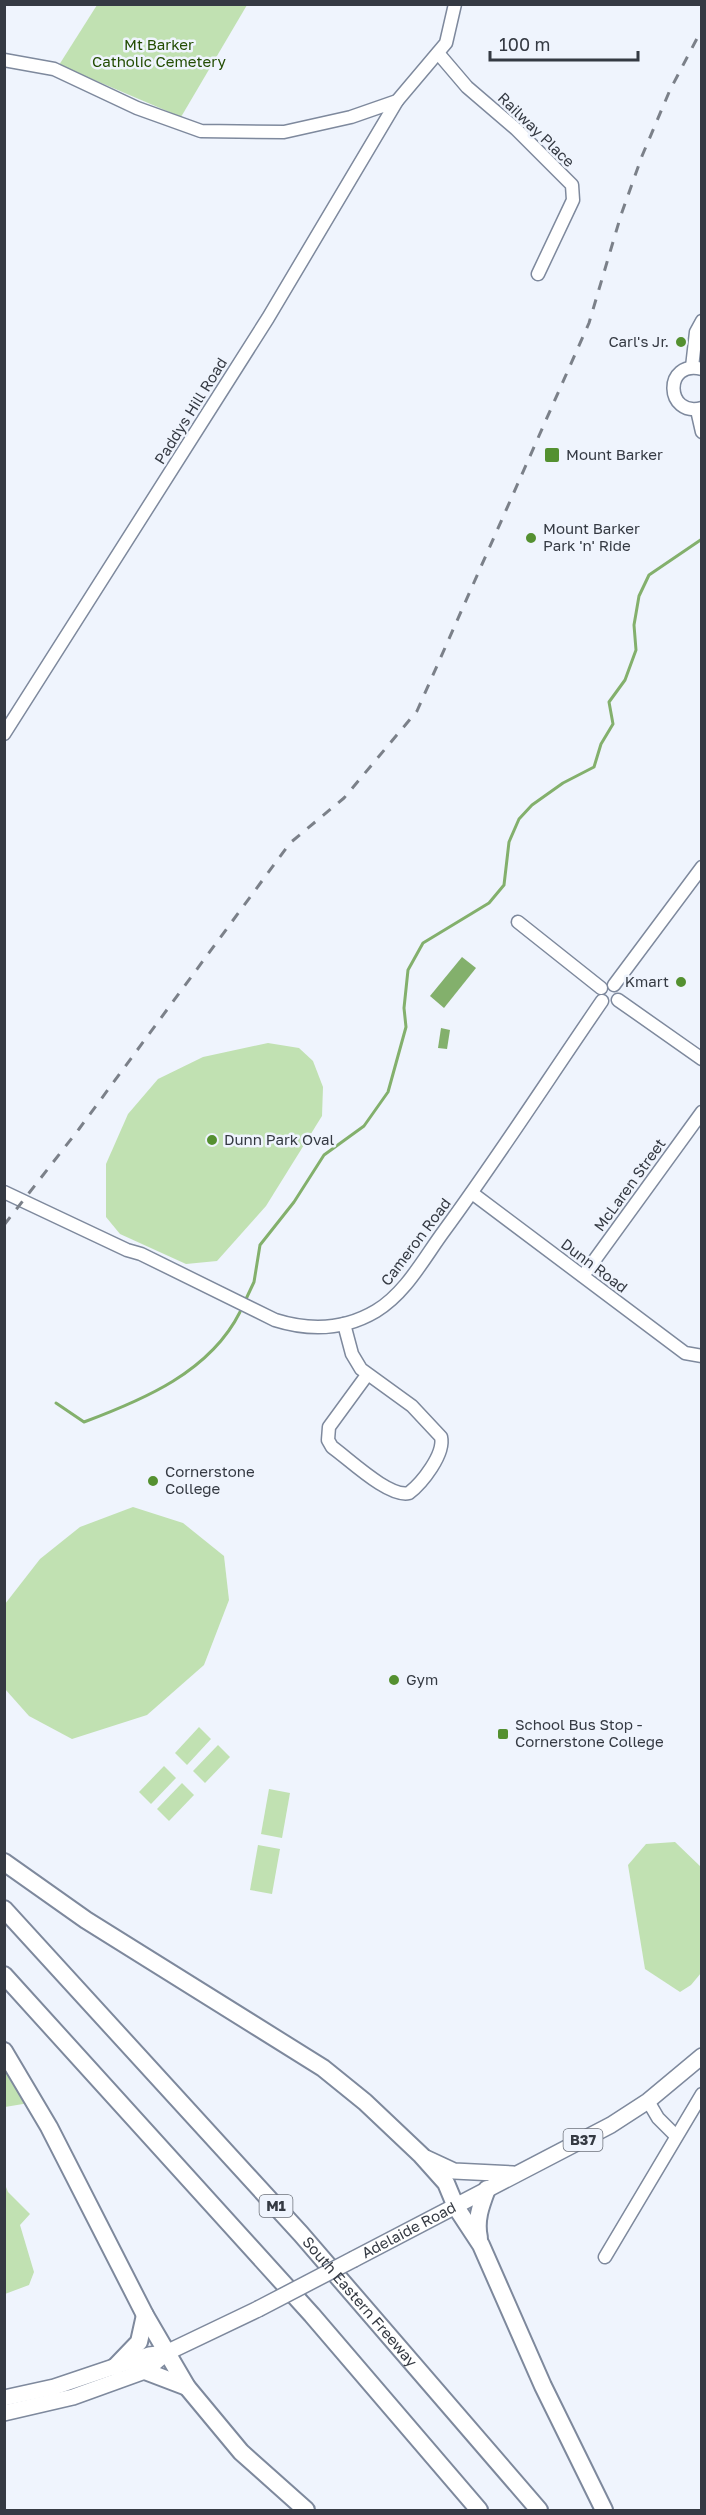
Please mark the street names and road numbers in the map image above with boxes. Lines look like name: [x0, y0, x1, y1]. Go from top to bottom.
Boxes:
street label: Railway Place: [495, 88, 579, 170]
street label: Paddys Hill Road: [150, 354, 230, 467]
street label: McLaren Street: [590, 1135, 669, 1234]
street label: Cameron Road: [376, 1194, 454, 1289]
street label: Dunn Road: [558, 1234, 631, 1296]
road number: B37: [564, 2129, 602, 2151]
road number: M1: [260, 2195, 292, 2217]
street label: Adelaide Road: [358, 2198, 459, 2261]
street label: South Eastern Freeway: [299, 2233, 422, 2371]

